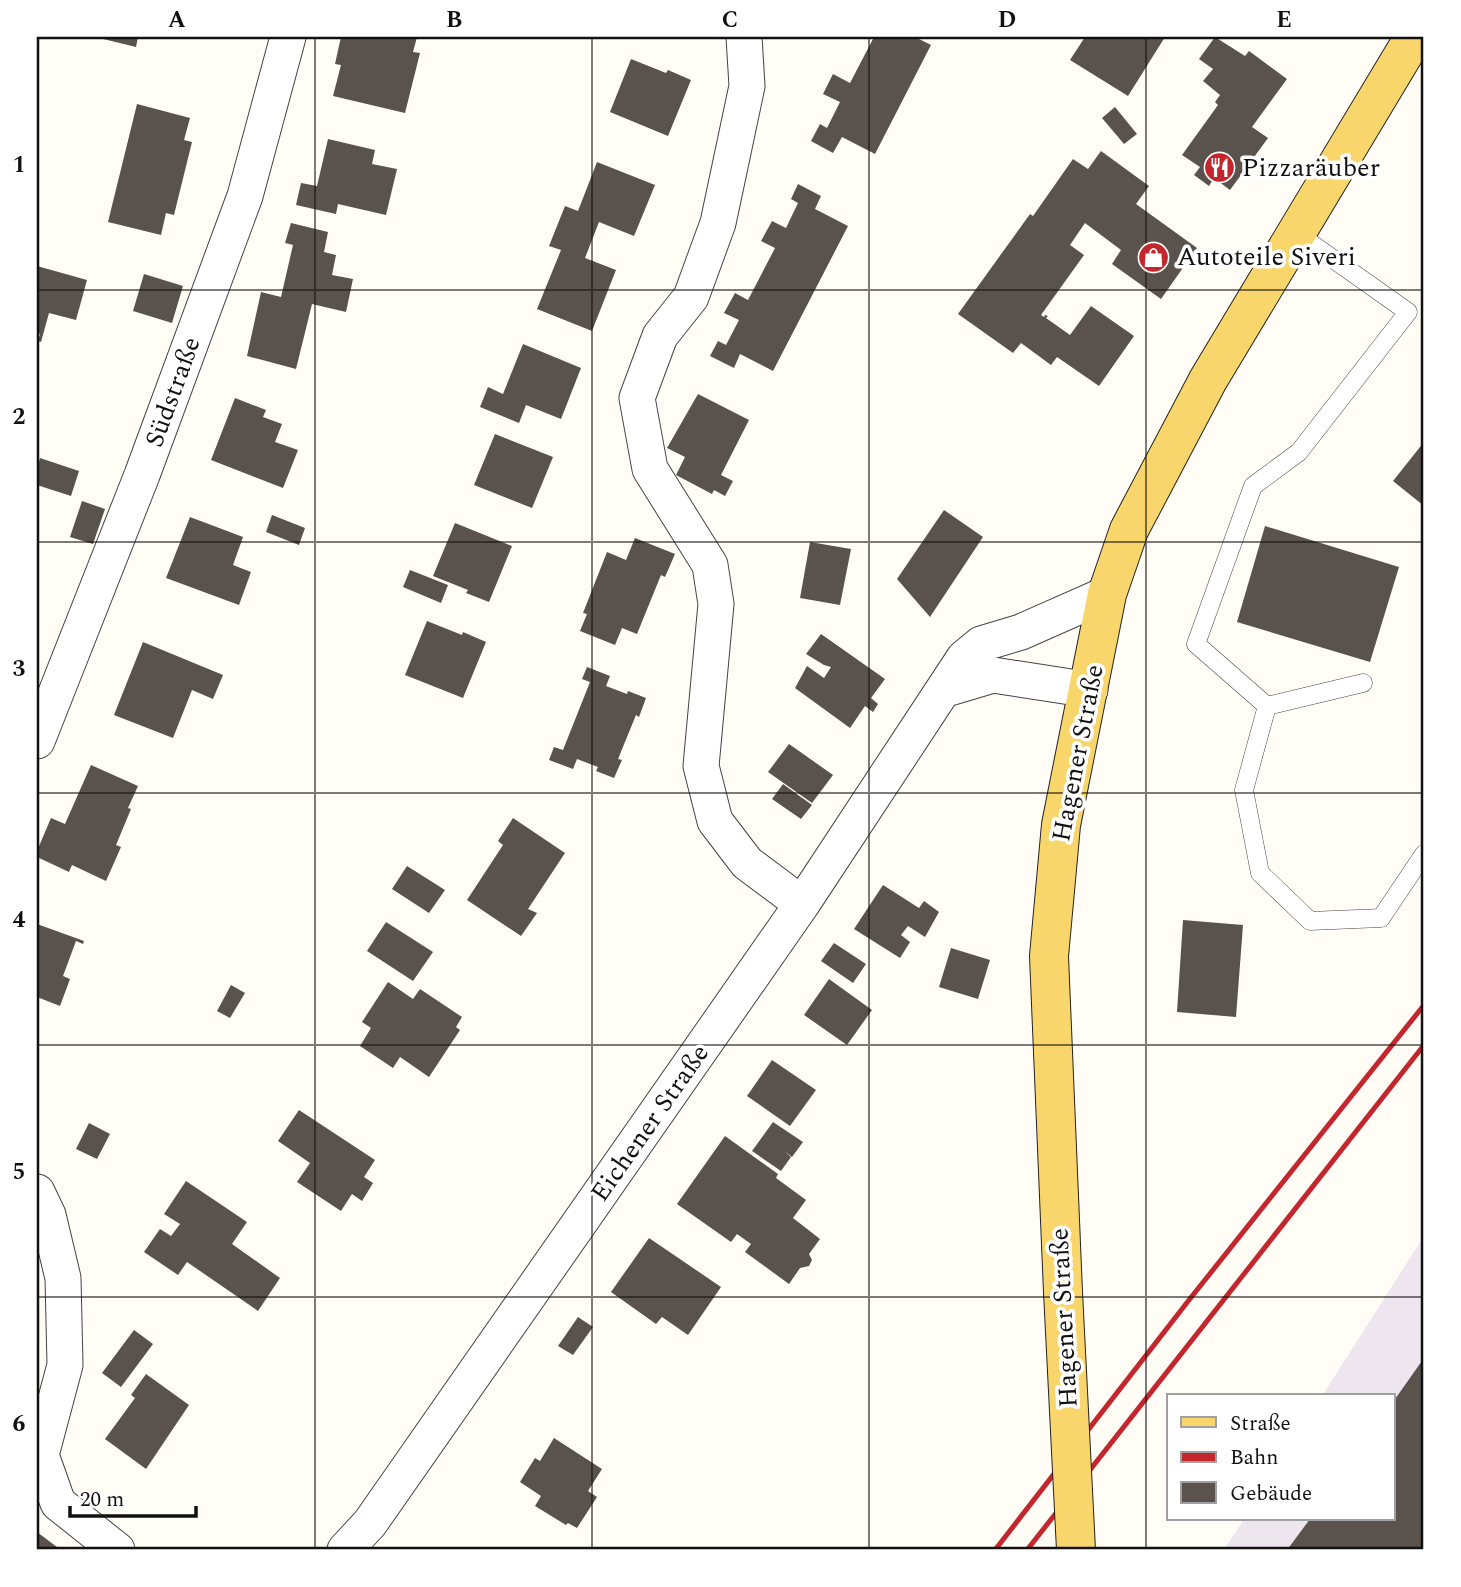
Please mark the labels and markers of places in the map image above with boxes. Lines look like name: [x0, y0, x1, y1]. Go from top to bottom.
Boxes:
place label: Pizzaräuber: [1242, 148, 1380, 188]
restaurant icon: Pizzaräuber: [1202, 151, 1236, 185]
place label: Autoteile Siveri: [1177, 237, 1356, 277]
shop icon: Autoteile Siveri: [1137, 240, 1171, 274]

